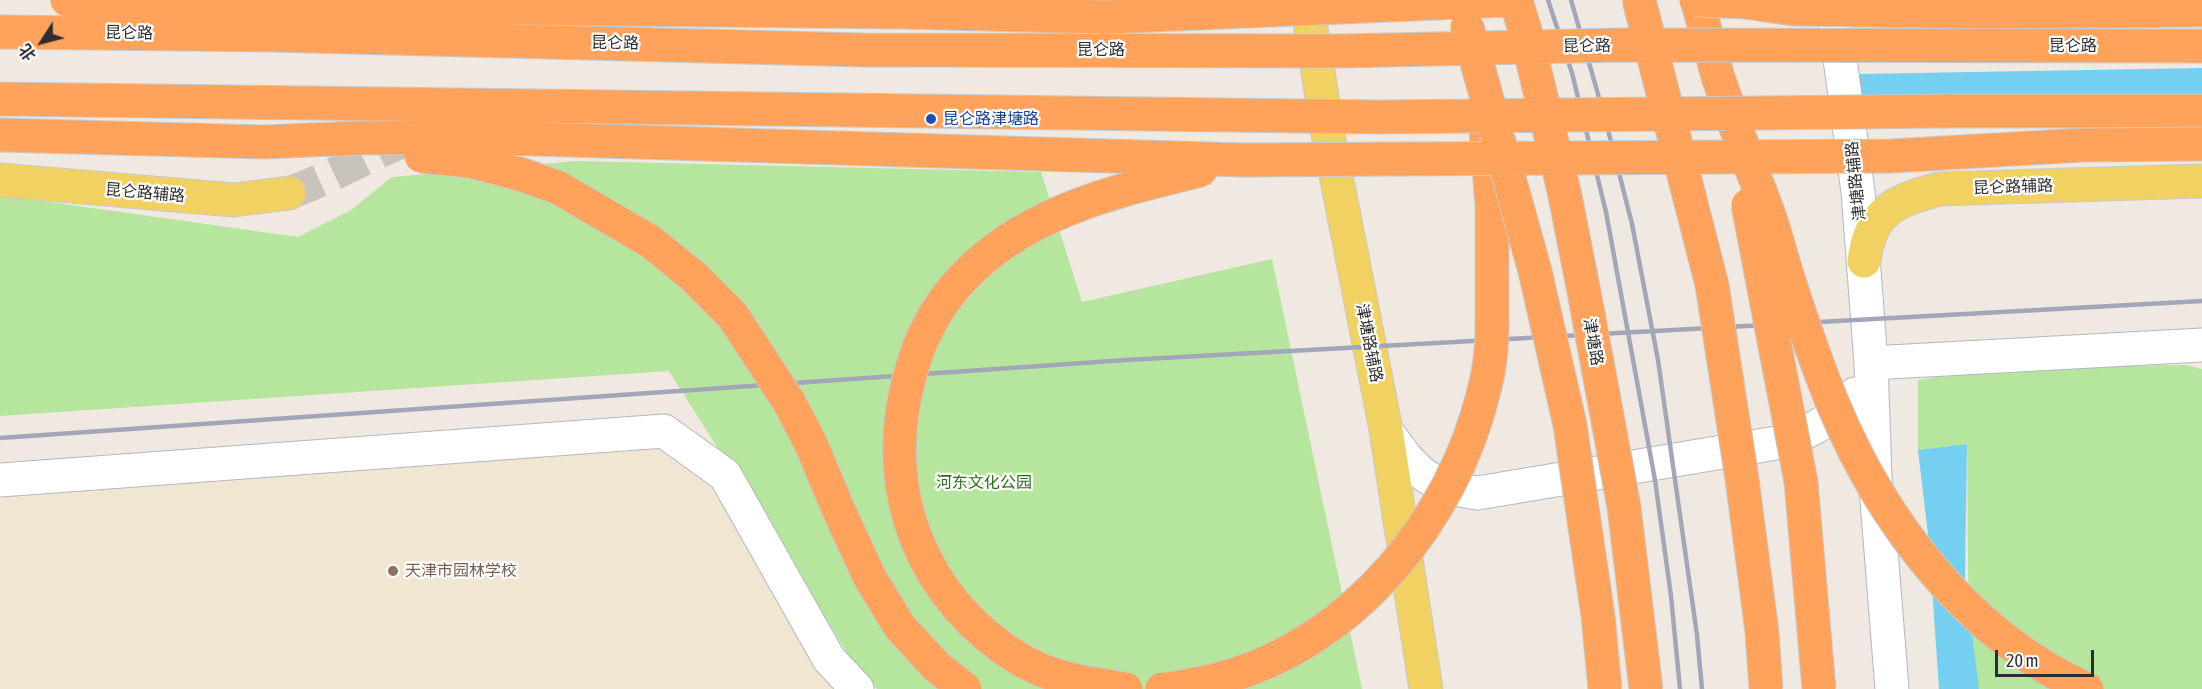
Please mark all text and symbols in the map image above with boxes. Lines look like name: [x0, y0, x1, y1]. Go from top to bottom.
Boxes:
north arrow: [12, 12, 72, 72]
street label: 昆仑路: [105, 23, 153, 43]
street label: 昆仑路: [591, 33, 639, 53]
street label: 昆仑路: [1563, 36, 1611, 56]
street label: 昆仑路: [2049, 36, 2097, 56]
street label: 昆仑路: [1077, 40, 1125, 60]
text: 北: [15, 41, 39, 64]
place label: 昆仑路津塘路: [943, 109, 1039, 129]
marker: 昆仑路津塘路: [924, 112, 938, 126]
street label: 津塘路辅路: [1842, 140, 1870, 222]
street label: 昆仑路辅路: [1973, 176, 2053, 198]
street label: 昆仑路辅路: [104, 180, 186, 206]
street label: 津塘路辅路: [1352, 302, 1386, 384]
street label: 津塘路: [1579, 317, 1607, 367]
park label: 河东文化公园: [936, 473, 1032, 493]
place label: 天津市园林学校: [405, 561, 517, 581]
marker: 天津市园林学校: [386, 564, 400, 578]
scale bar: [1998, 638, 2097, 676]
text: 20 m: [2006, 650, 2038, 671]

